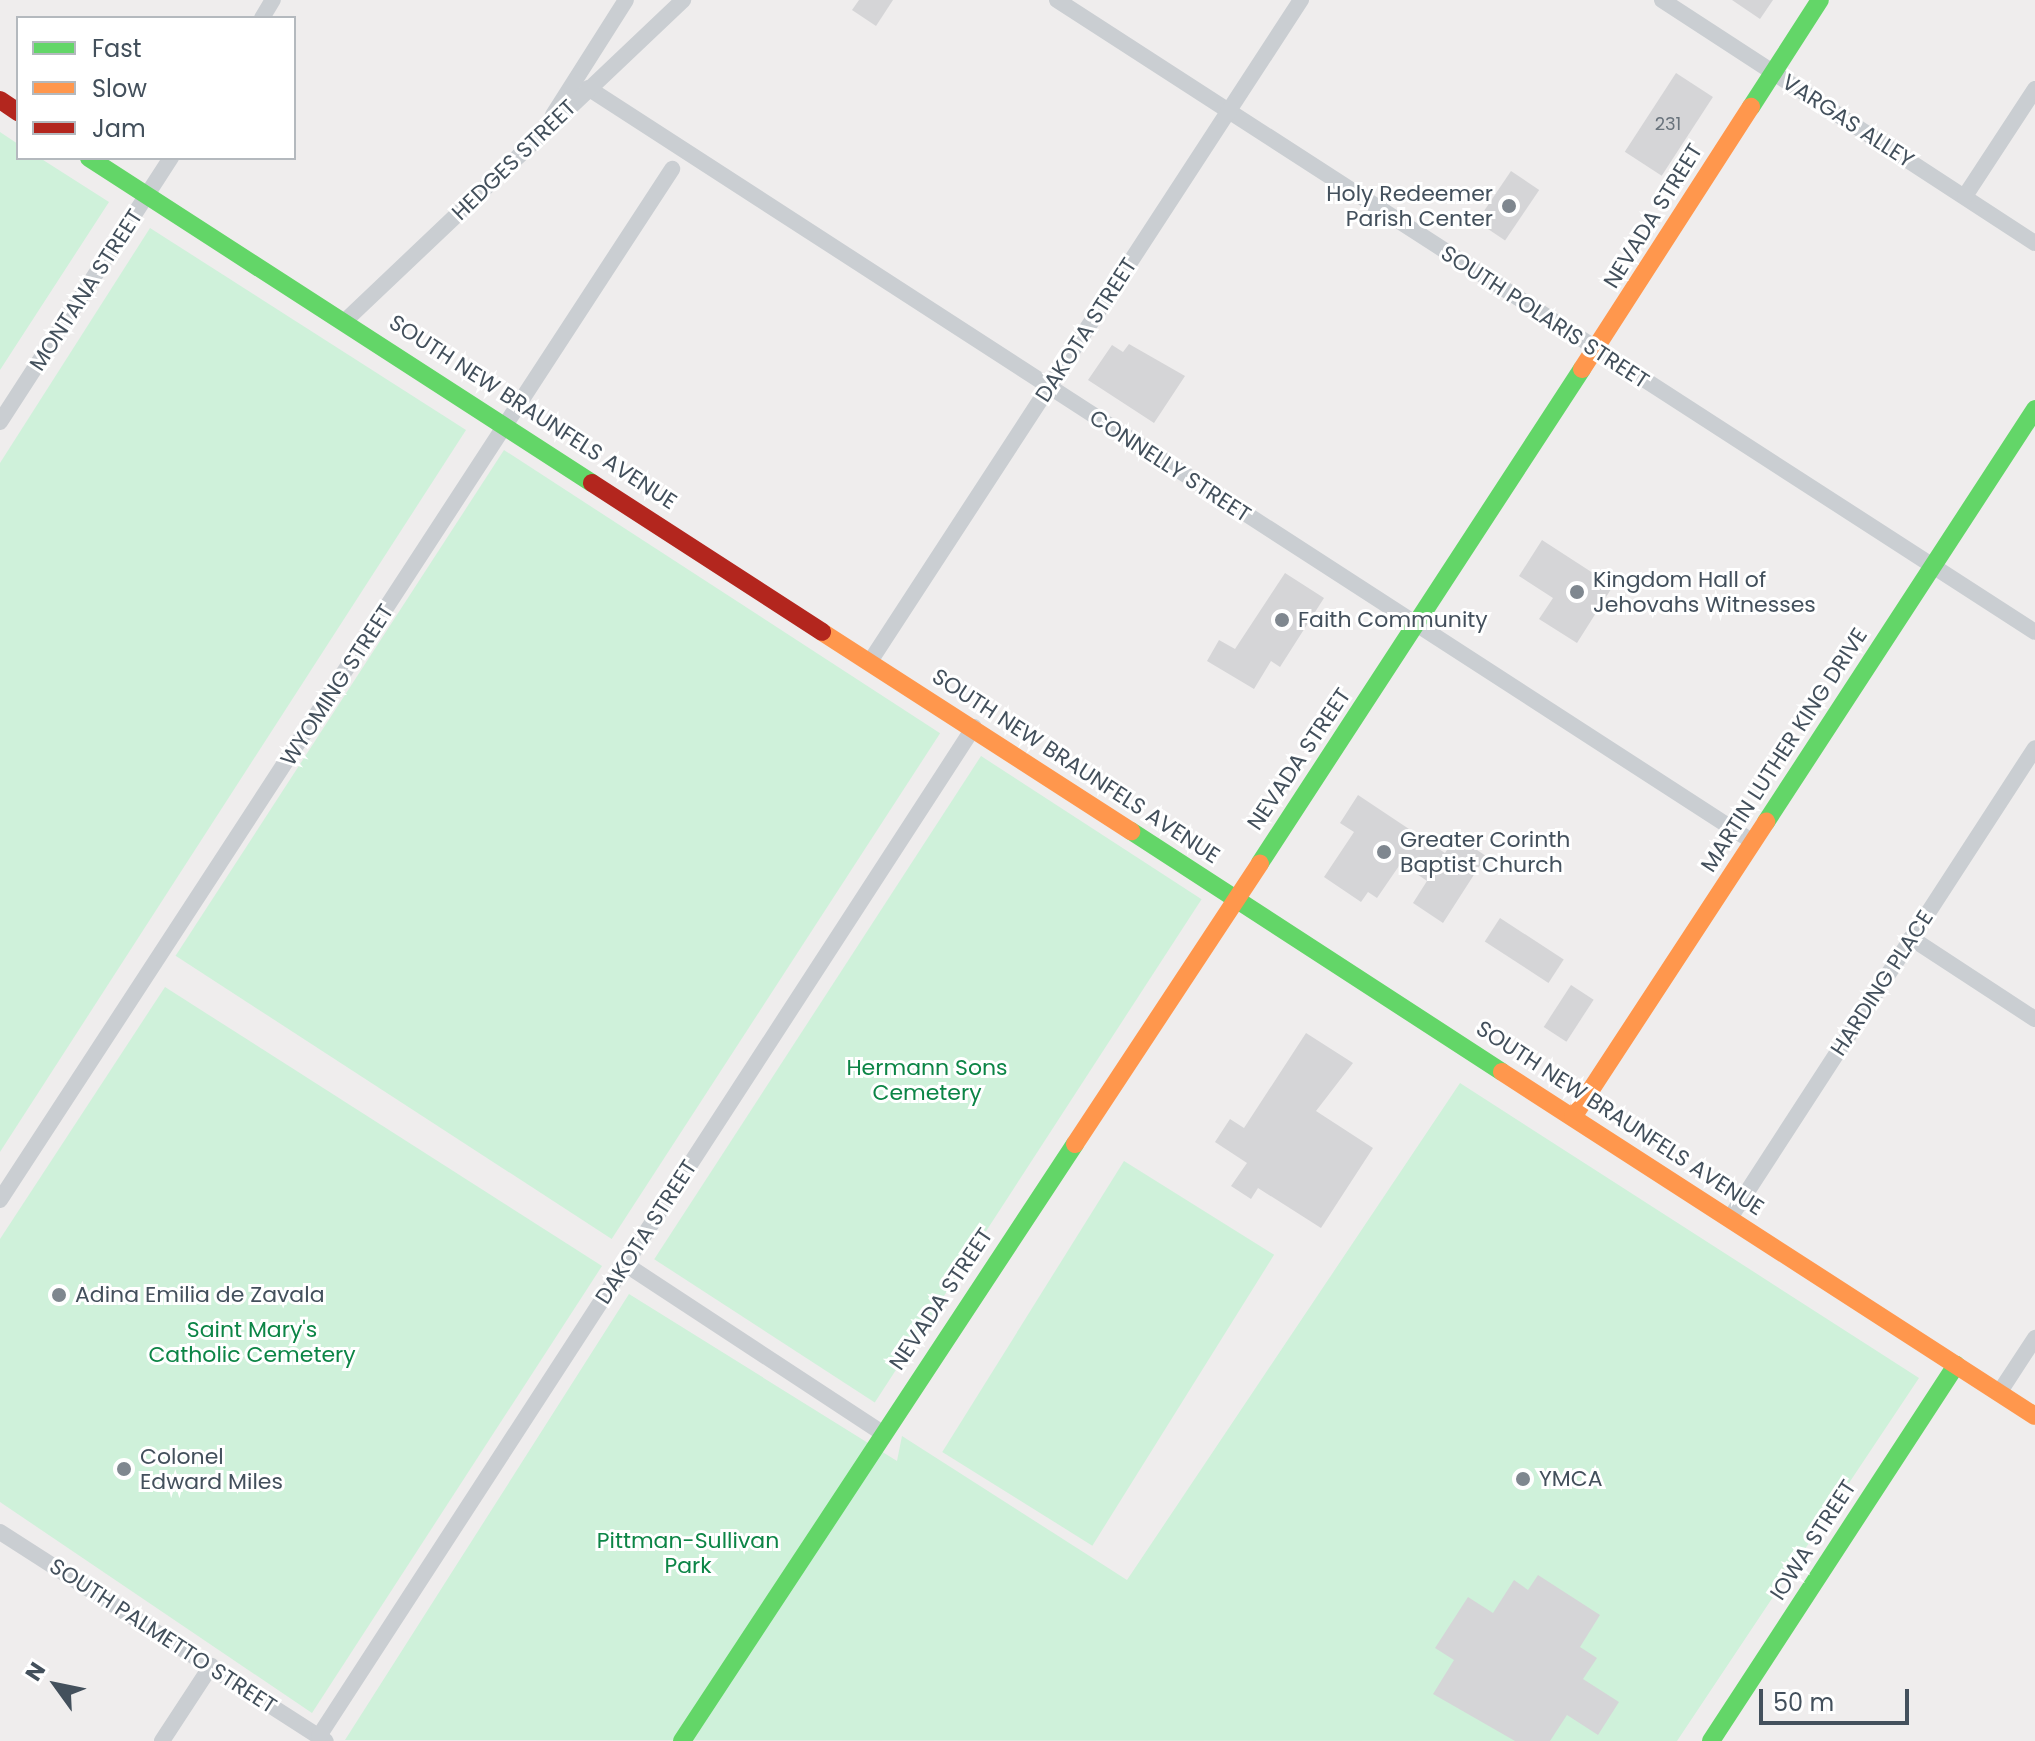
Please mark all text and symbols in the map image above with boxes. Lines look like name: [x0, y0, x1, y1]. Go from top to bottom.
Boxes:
legend: [16, 16, 296, 160]
text: Fast: [92, 32, 142, 65]
street label: VARGAS ALLEY: [1777, 69, 1919, 173]
text: Slow: [92, 72, 147, 105]
street label: HEDGES STREET: [447, 94, 581, 226]
text: Jam: [92, 112, 146, 145]
house number: 231: [1655, 113, 1681, 135]
street label: NEVADA STREET: [1598, 139, 1708, 293]
place label: Holy Redeemer Parish Center: [1326, 180, 1493, 232]
marker: Holy Redeemer Parish Center: [1500, 197, 1518, 215]
street label: MONTANA STREET: [24, 204, 148, 376]
street label: SOUTH POLARIS STREET: [1436, 240, 1654, 394]
street label: DAKOTA STREET: [1030, 253, 1142, 407]
street label: SOUTH NEW BRAUNFELS AVENUE: [384, 309, 682, 515]
street label: CONNELLY STREET: [1084, 404, 1256, 528]
place label: Kingdom Hall of Jehovahs Witnesses: [1593, 566, 1816, 618]
marker: Kingdom Hall of Jehovahs Witnesses: [1568, 583, 1586, 601]
street label: WYOMING STREET: [275, 599, 399, 771]
place label: Faith Community: [1298, 607, 1488, 633]
marker: Faith Community: [1273, 611, 1291, 629]
street label: MARTIN LUTHER KING DRIVE: [1695, 623, 1873, 877]
street label: SOUTH NEW BRAUNFELS AVENUE: [927, 663, 1225, 869]
street label: NEVADA STREET: [1242, 683, 1356, 835]
place label: Greater Corinth Baptist Church: [1400, 826, 1570, 878]
marker: Greater Corinth Baptist Church: [1375, 843, 1393, 861]
street label: HARDING PLACE: [1825, 905, 1939, 1061]
street label: SOUTH NEW BRAUNFELS AVENUE: [1471, 1015, 1769, 1221]
park label: Hermann Sons Cemetery: [846, 1054, 1008, 1106]
street label: DAKOTA STREET: [590, 1155, 702, 1309]
street label: NEVADA STREET: [884, 1223, 998, 1375]
place label: Adina Emilia de Zavala: [75, 1282, 325, 1308]
marker: Adina Emilia de Zavala: [50, 1286, 68, 1304]
park label: Saint Mary's Catholic Cemetery: [148, 1316, 356, 1368]
place label: Colonel Edward Miles: [140, 1443, 283, 1494]
marker: Colonel Edward Miles: [115, 1460, 133, 1478]
place label: YMCA: [1539, 1466, 1603, 1492]
marker: YMCA: [1514, 1470, 1532, 1488]
street label: IOWA STREET: [1764, 1475, 1862, 1605]
park label: Pittman-Sullivan Park: [597, 1527, 779, 1578]
street label: SOUTH PALMETTO STREET: [45, 1553, 281, 1719]
north arrow: [16, 1645, 96, 1725]
text: N: [18, 1656, 53, 1687]
scale bar: [1763, 1673, 1913, 1723]
text: 50 m: [1773, 1686, 1834, 1719]

